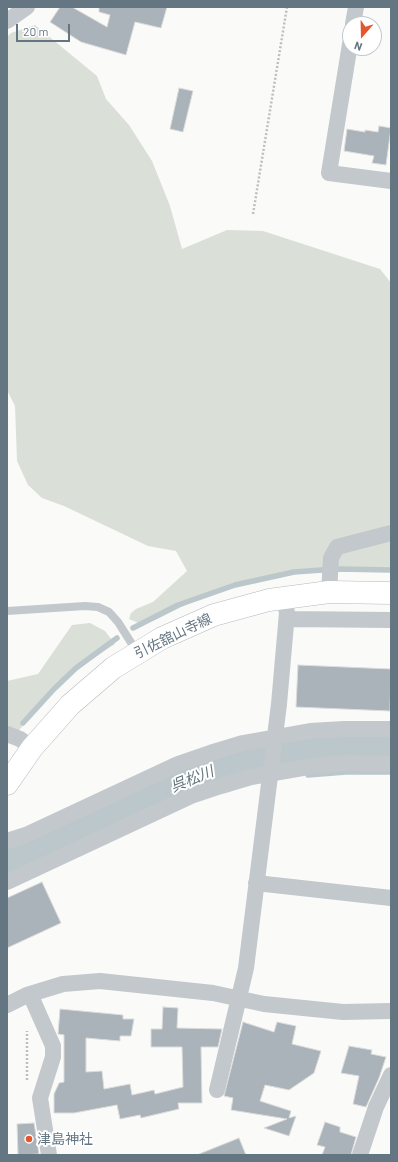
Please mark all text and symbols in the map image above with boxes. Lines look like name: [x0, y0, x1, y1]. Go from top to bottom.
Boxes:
scale bar: [18, 16, 72, 42]
north arrow: [342, 16, 382, 56]
text: 20 m: [23, 24, 49, 38]
text: N: [352, 39, 364, 54]
street label: 引佐舘山寺線: [132, 610, 214, 662]
water label: 呉松川: [168, 762, 216, 796]
place label: 津島神社: [37, 1131, 93, 1147]
marker: 津島神社: [24, 1134, 34, 1144]

